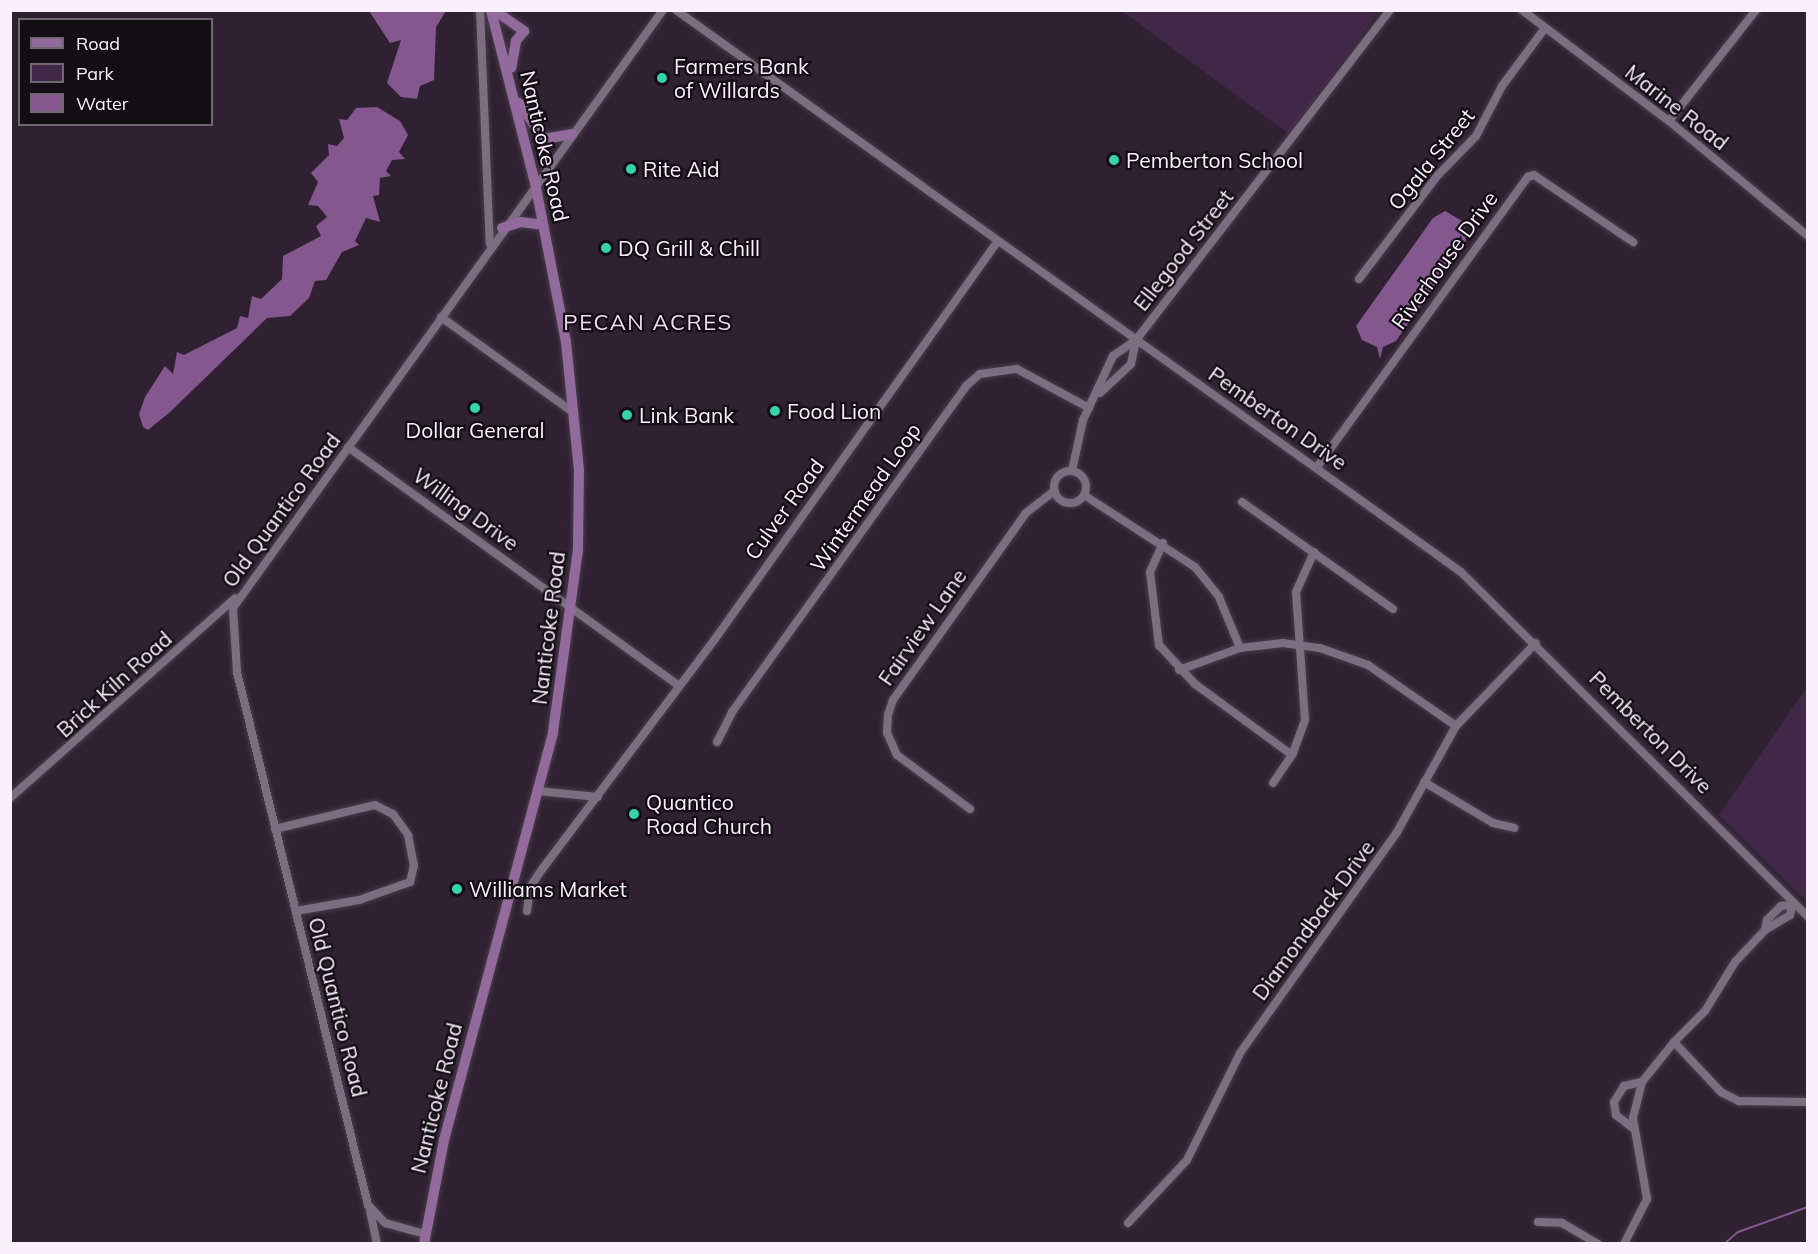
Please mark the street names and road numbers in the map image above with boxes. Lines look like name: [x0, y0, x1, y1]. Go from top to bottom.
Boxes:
street label: Marine Road: [1620, 59, 1734, 155]
street label: Nanticoke Road: [515, 68, 575, 224]
street label: Ogala Street: [1383, 103, 1479, 215]
street label: Ellegood Street: [1128, 184, 1238, 316]
street label: Riverhouse Drive: [1386, 186, 1502, 334]
street label: Pemberton Drive: [1204, 361, 1352, 475]
street label: Wintermead Loop: [804, 418, 926, 576]
street label: Old Quantico Road: [217, 428, 345, 592]
street label: Culver Road: [739, 454, 829, 564]
street label: Willing Drive: [408, 462, 524, 556]
street label: Nanticoke Road: [526, 550, 570, 706]
street label: Fairview Lane: [873, 564, 971, 690]
street label: Brick Kiln Road: [51, 626, 177, 742]
street label: Pemberton Drive: [1584, 665, 1718, 799]
street label: Diamondback Drive: [1247, 835, 1379, 1005]
street label: Old Quantico Road: [304, 915, 372, 1099]
street label: Nanticoke Road: [405, 1020, 467, 1176]

